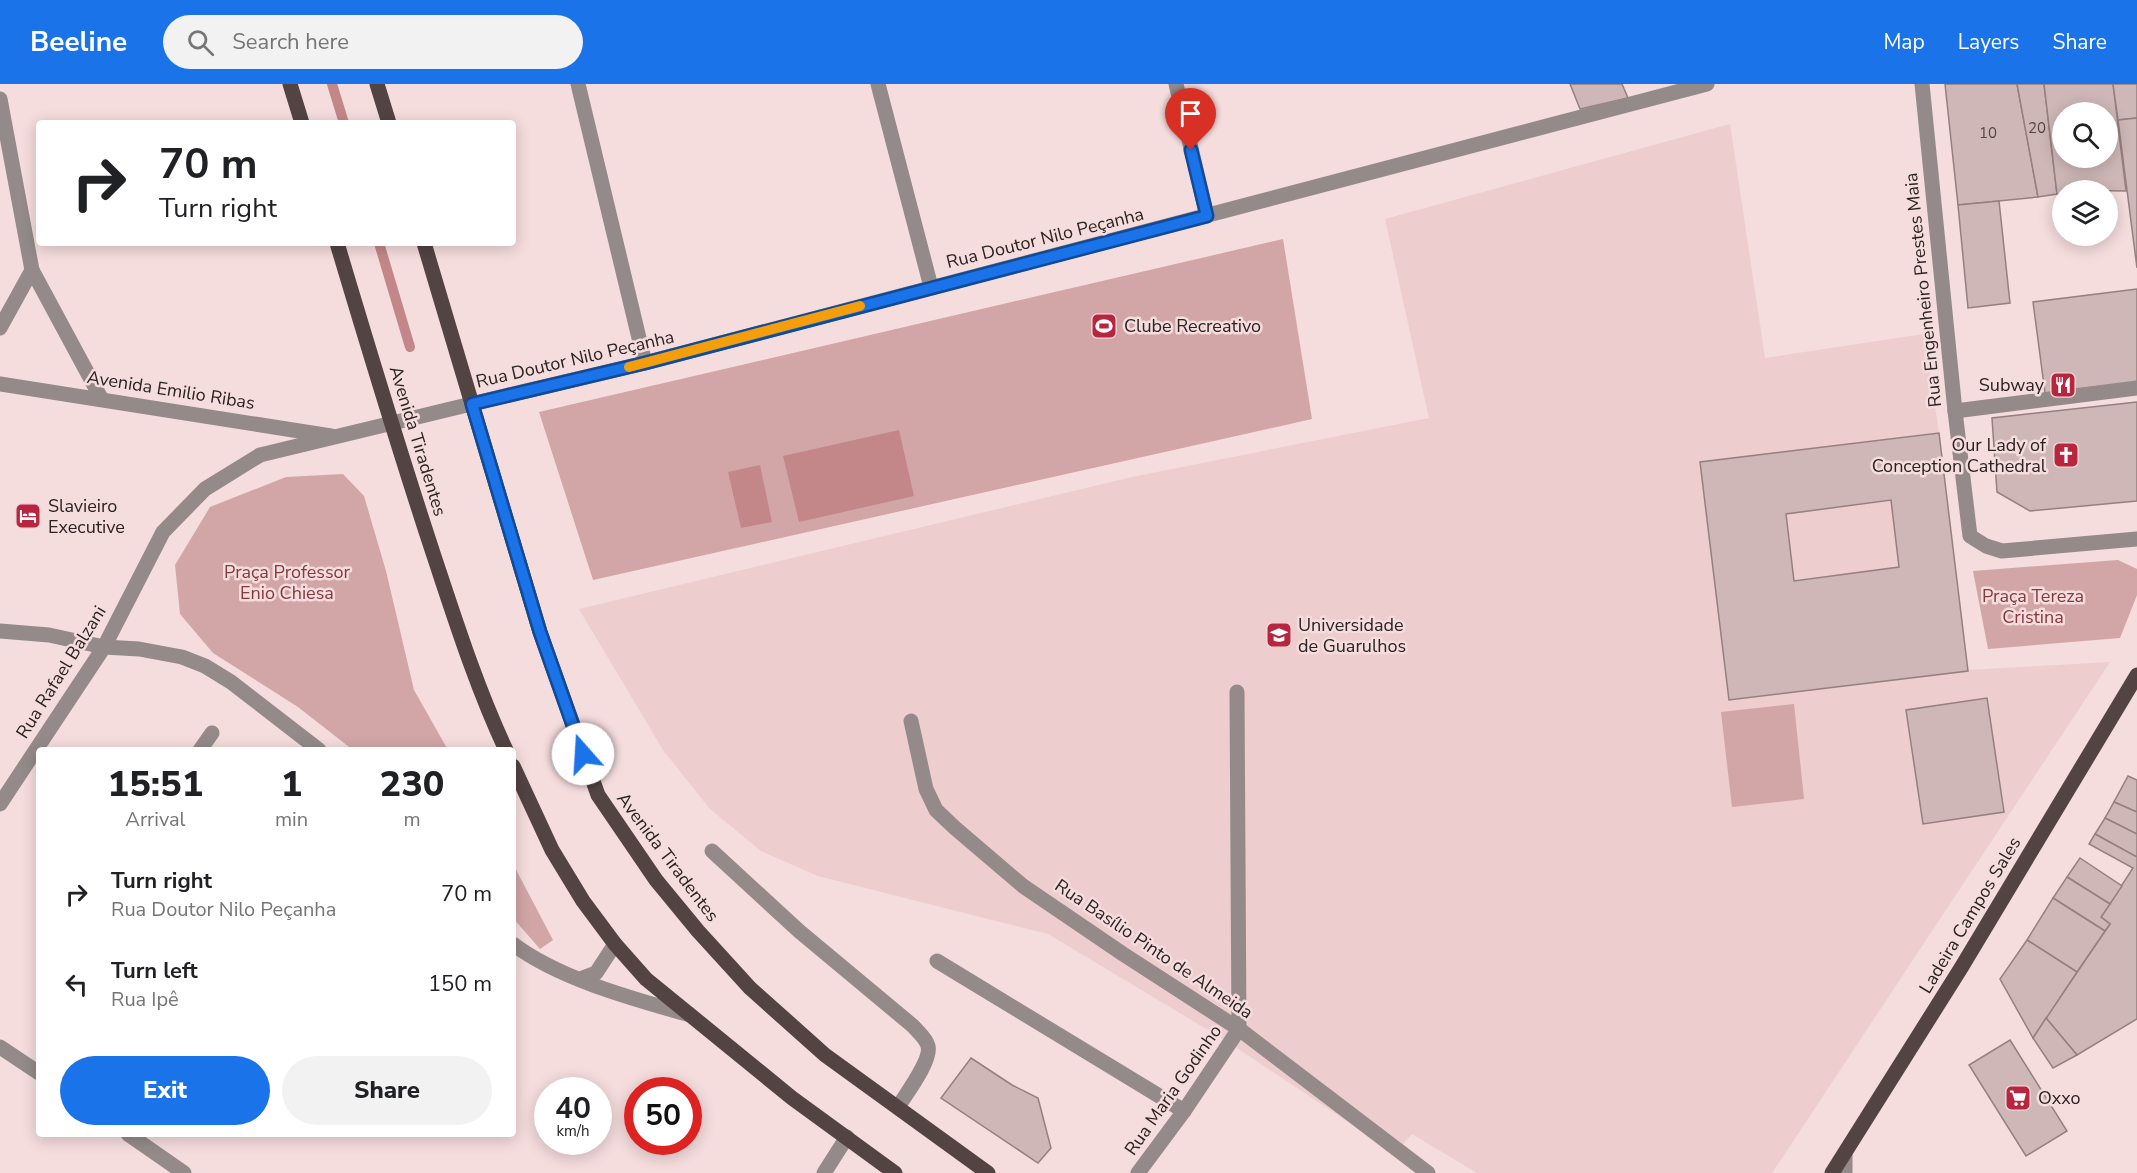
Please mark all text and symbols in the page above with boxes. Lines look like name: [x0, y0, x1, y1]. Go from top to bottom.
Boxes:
search box: [163, 15, 583, 69]
text: Beeline: [30, 23, 127, 61]
icon: search: [184, 26, 217, 59]
text: Search here: [232, 27, 349, 57]
text: Map: [1883, 28, 1925, 56]
text: Layers: [1958, 28, 2019, 56]
text: Share: [2052, 28, 2107, 56]
pin: [1165, 88, 1216, 150]
icon: arrive: [1174, 97, 1207, 130]
map controls: [2052, 102, 2118, 246]
button: search: [2052, 102, 2118, 168]
house number: 20: [2028, 118, 2046, 138]
house number: 10: [1979, 123, 1997, 143]
text: 70 m: [159, 136, 258, 193]
icon: right: [60, 144, 138, 222]
street label: Rua Engenheiro Prestes Maia: [1899, 172, 1947, 408]
button: layers: [2052, 180, 2118, 246]
text: Turn right: [159, 190, 277, 227]
street label: Rua Doutor Nilo Peçanha: [944, 202, 1146, 274]
sports icon: Clube Recreativo: [1089, 311, 1119, 341]
place label: Clube Recreativo: [1124, 314, 1261, 338]
street label: Rua Doutor Nilo Peçanha: [474, 324, 676, 394]
street label: Avenida Tiradentes: [384, 363, 452, 519]
street label: Avenida Emilio Ribas: [85, 365, 257, 415]
restaurant icon: Subway: [2048, 370, 2078, 400]
place label: Subway: [1979, 373, 2045, 397]
place label: Our Lady of Conception Cathedral: [1872, 433, 2047, 478]
church icon: Our Lady of Conception Cathedral: [2051, 440, 2081, 470]
place label: Slavieiro Executive: [48, 494, 125, 539]
hotel icon: Slavieiro Executive: [13, 501, 43, 531]
park label: Praça Professor Enio Chiesa: [224, 560, 351, 605]
park label: Praça Tereza Cristina: [1982, 584, 2084, 629]
street label: Rua Rafael Balzani: [11, 601, 111, 743]
place label: Universidade de Guarulhos: [1298, 613, 1406, 658]
school or university icon: Universidade de Guarulhos: [1264, 620, 1294, 650]
position arrow: [551, 722, 615, 786]
text: 15:51: [108, 760, 203, 809]
text: 1: [281, 760, 302, 809]
text: 230: [380, 760, 444, 809]
street label: Avenida Tiradentes: [611, 787, 725, 927]
text: Arrival: [125, 806, 186, 833]
text: min: [275, 806, 308, 833]
text: m: [403, 806, 421, 833]
street label: Ladeira Campos Sales: [1914, 832, 2026, 998]
text: Turn right: [111, 866, 212, 896]
street label: Rua Basílio Pinto de Almeida: [1050, 874, 1258, 1024]
icon: right: [60, 878, 93, 911]
text: 70 m: [441, 879, 492, 909]
text: Rua Doutor Nilo Peçanha: [111, 896, 336, 923]
text: Turn left: [111, 956, 198, 986]
icon: left: [60, 968, 93, 1001]
text: 150 m: [428, 969, 492, 999]
text: Rua Ipê: [111, 986, 179, 1013]
street label: Rua Maria Godinho: [1119, 1020, 1227, 1160]
button: Exit: [60, 1056, 270, 1125]
button: Share: [282, 1056, 492, 1125]
speed limit sign: 50: [624, 1077, 702, 1155]
supermarket icon: Oxxo: [2003, 1083, 2033, 1113]
place label: Oxxo: [2038, 1086, 2081, 1110]
text: 40: [555, 1088, 591, 1129]
text: km/h: [556, 1121, 590, 1141]

